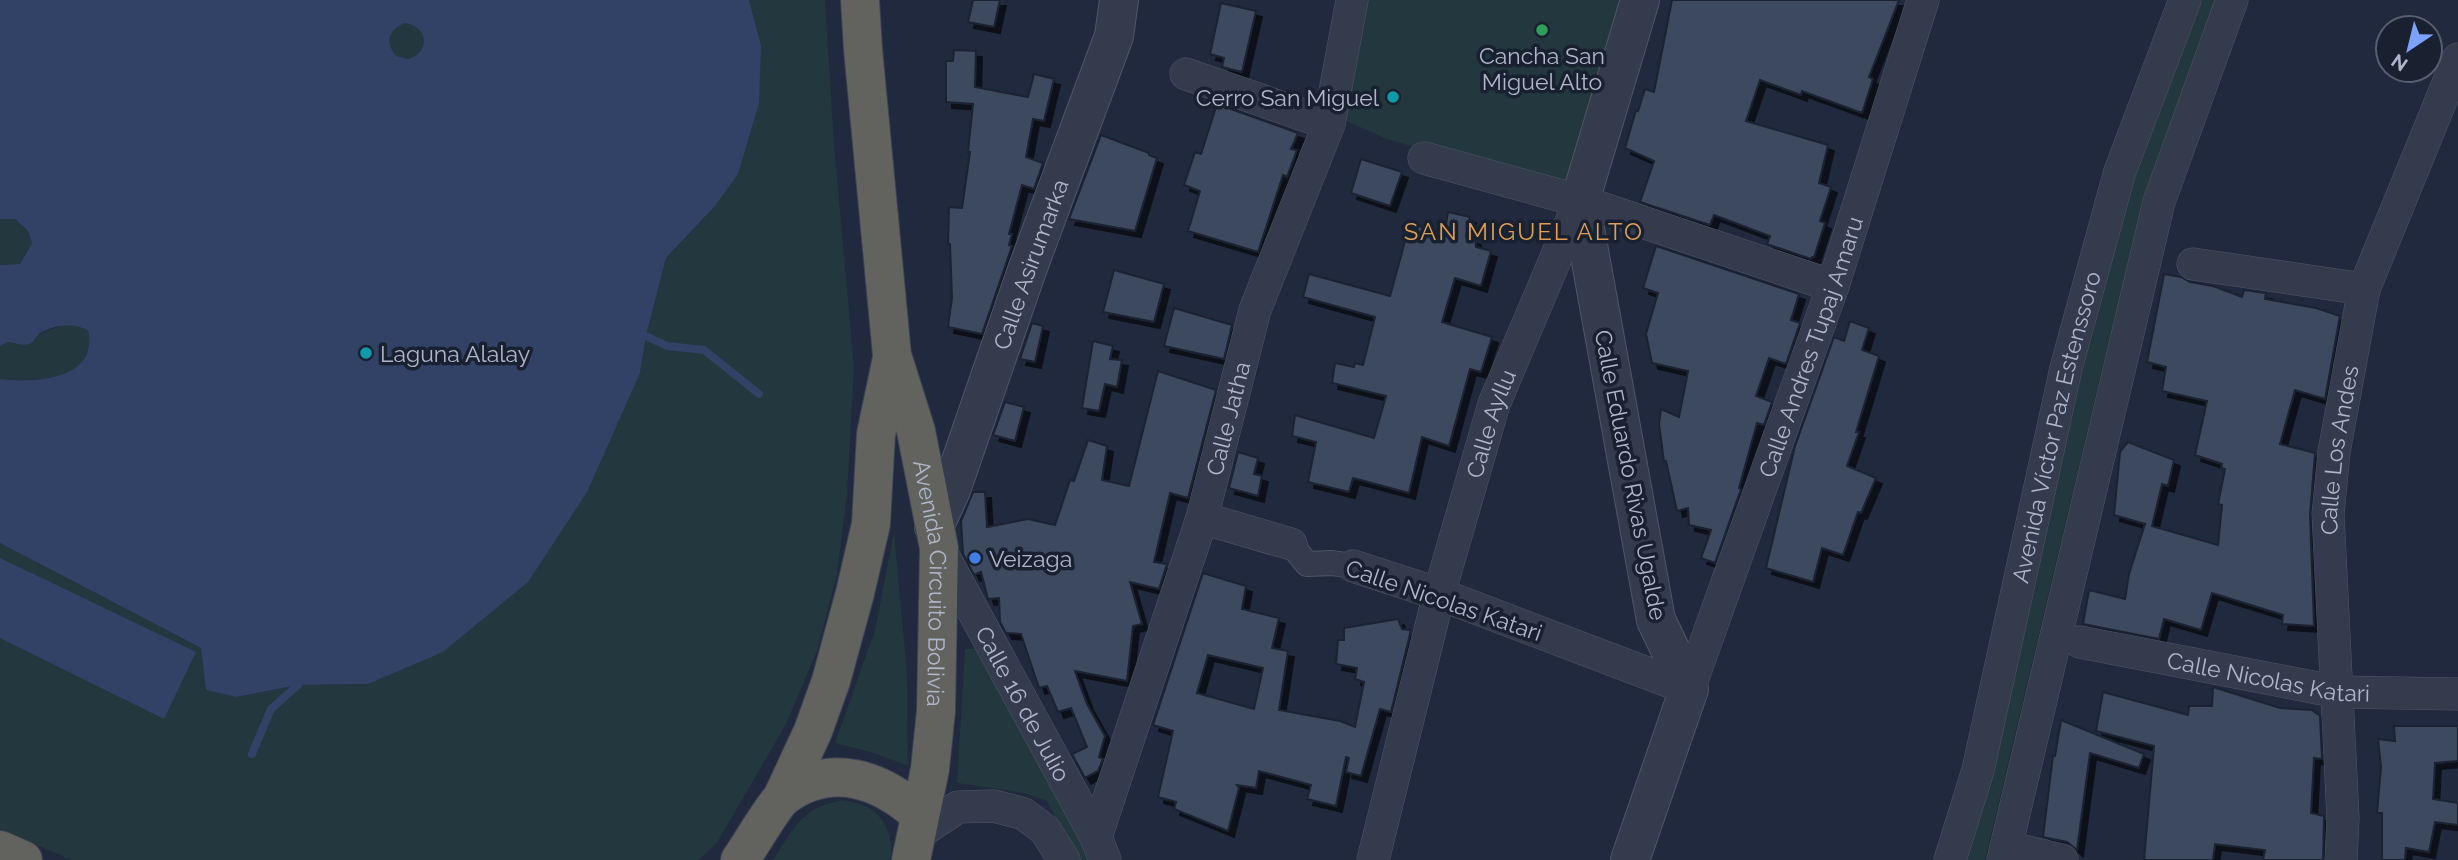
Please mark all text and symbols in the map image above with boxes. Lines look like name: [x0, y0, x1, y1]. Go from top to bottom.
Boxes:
north arrow: [2374, 14, 2444, 84]
marker: Cancha San Miguel Alto: [1534, 22, 1550, 38]
place label: Cancha San Miguel Alto: [1479, 42, 1605, 95]
text: N: [2387, 50, 2411, 76]
place label: Cerro San Miguel: [1196, 84, 1380, 111]
marker: Cerro San Miguel: [1385, 89, 1401, 105]
street label: Calle Asirumarka: [987, 175, 1073, 353]
street label: Calle Andres Tupaj Amaru: [1752, 213, 1868, 481]
district label: SAN MIGUEL ALTO: [1404, 217, 1644, 246]
street label: Avenida Víctor Paz Estenssoro: [2006, 268, 2105, 585]
street label: Calle Eduardo Rivas Ugalde: [1590, 327, 1672, 623]
place label: Laguna Alalay: [380, 340, 530, 367]
marker: Laguna Alalay: [358, 345, 374, 361]
street label: Calle Jatha: [1200, 358, 1255, 478]
street label: Calle Los Andes: [2314, 363, 2363, 536]
street label: Calle Ayllu: [1460, 365, 1521, 481]
street label: Avenida Circuito Bolivia: [908, 457, 953, 707]
place label: Veizaga: [989, 545, 1072, 572]
marker: Veizaga: [967, 550, 983, 566]
street label: Calle Nicolas Katari: [1342, 554, 1546, 646]
street label: Calle 16 de Julio: [970, 621, 1077, 786]
street label: Calle Nicolas Katari: [2165, 646, 2370, 706]

